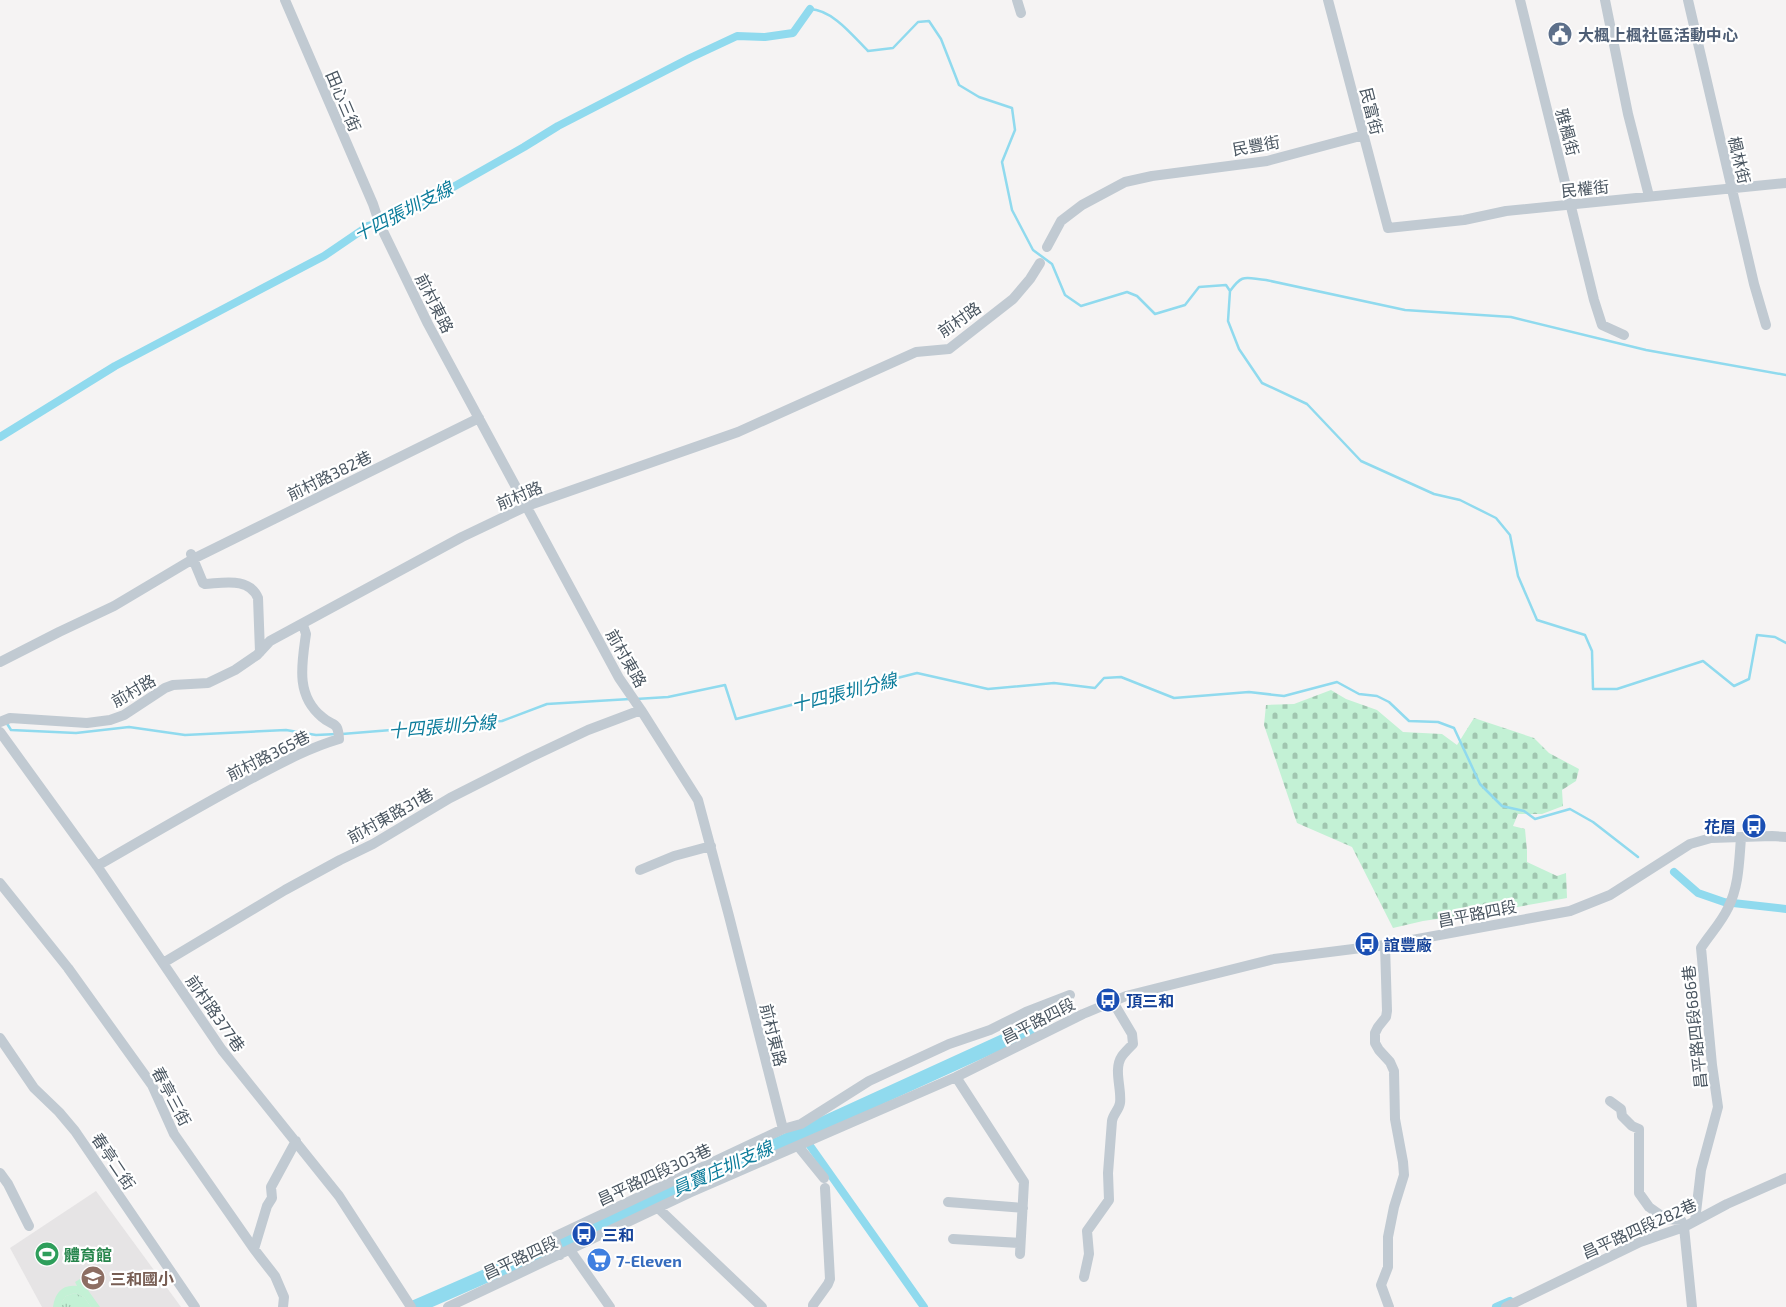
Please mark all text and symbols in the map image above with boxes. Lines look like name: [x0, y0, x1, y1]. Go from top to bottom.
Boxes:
public building icon: 大楓上楓社區活動中心: [1547, 21, 1573, 47]
place label: 大楓上楓社區活動中心: [1578, 25, 1738, 44]
street label: 田心三街: [323, 68, 365, 134]
street label: 民富街: [1357, 85, 1387, 137]
street label: 雅楓街: [1553, 106, 1583, 158]
street label: 民豐街: [1231, 131, 1281, 159]
street label: 楓林街: [1725, 134, 1755, 186]
water label: 十四張圳支線: [350, 176, 458, 245]
street label: 民權街: [1560, 176, 1610, 200]
street label: 前村東路: [412, 270, 458, 336]
street label: 前村路: [934, 297, 984, 341]
street label: 前村路382巷: [284, 446, 374, 504]
street label: 前村路: [493, 477, 545, 513]
street label: 前村東路: [603, 626, 651, 690]
water label: 十四張圳分線: [789, 668, 901, 716]
street label: 前村路: [107, 670, 159, 710]
water label: 十四張圳分線: [387, 710, 499, 742]
street label: 前村路365巷: [223, 726, 313, 784]
street label: 前村東路31巷: [344, 784, 436, 846]
bus stop icon: 花眉: [1741, 813, 1767, 839]
place label: 花眉: [1704, 817, 1736, 836]
street label: 昌平路四段: [1436, 896, 1518, 930]
bus stop icon: 誼豐廠: [1354, 931, 1380, 957]
place label: 誼豐廠: [1384, 935, 1432, 954]
street label: 昌平路四段686巷: [1678, 964, 1710, 1090]
street label: 前村路377巷: [183, 971, 249, 1055]
bus stop icon: 頂三和: [1095, 987, 1121, 1013]
place label: 頂三和: [1126, 991, 1174, 1010]
street label: 昌平路四段: [998, 993, 1078, 1047]
street label: 前村東路: [757, 1002, 791, 1068]
street label: 春亭三街: [149, 1063, 195, 1129]
street label: 春亭二街: [88, 1129, 140, 1193]
water label: 員寶庄圳支線: [668, 1135, 778, 1200]
street label: 昌平路四段303巷: [594, 1139, 714, 1209]
street label: 昌平路四段282巷: [1579, 1194, 1699, 1262]
bus stop icon: 三和: [571, 1221, 597, 1247]
place label: 三和: [602, 1225, 634, 1244]
street label: 昌平路四段: [480, 1231, 560, 1283]
sports icon: 體育館: [34, 1241, 60, 1267]
place label: 體育館: [64, 1245, 112, 1264]
supermarket icon: 7-Eleven: [586, 1247, 612, 1273]
place label: 7-Eleven: [616, 1251, 682, 1270]
school or university icon: 三和國小: [80, 1265, 106, 1291]
place label: 三和國小: [110, 1269, 174, 1288]

